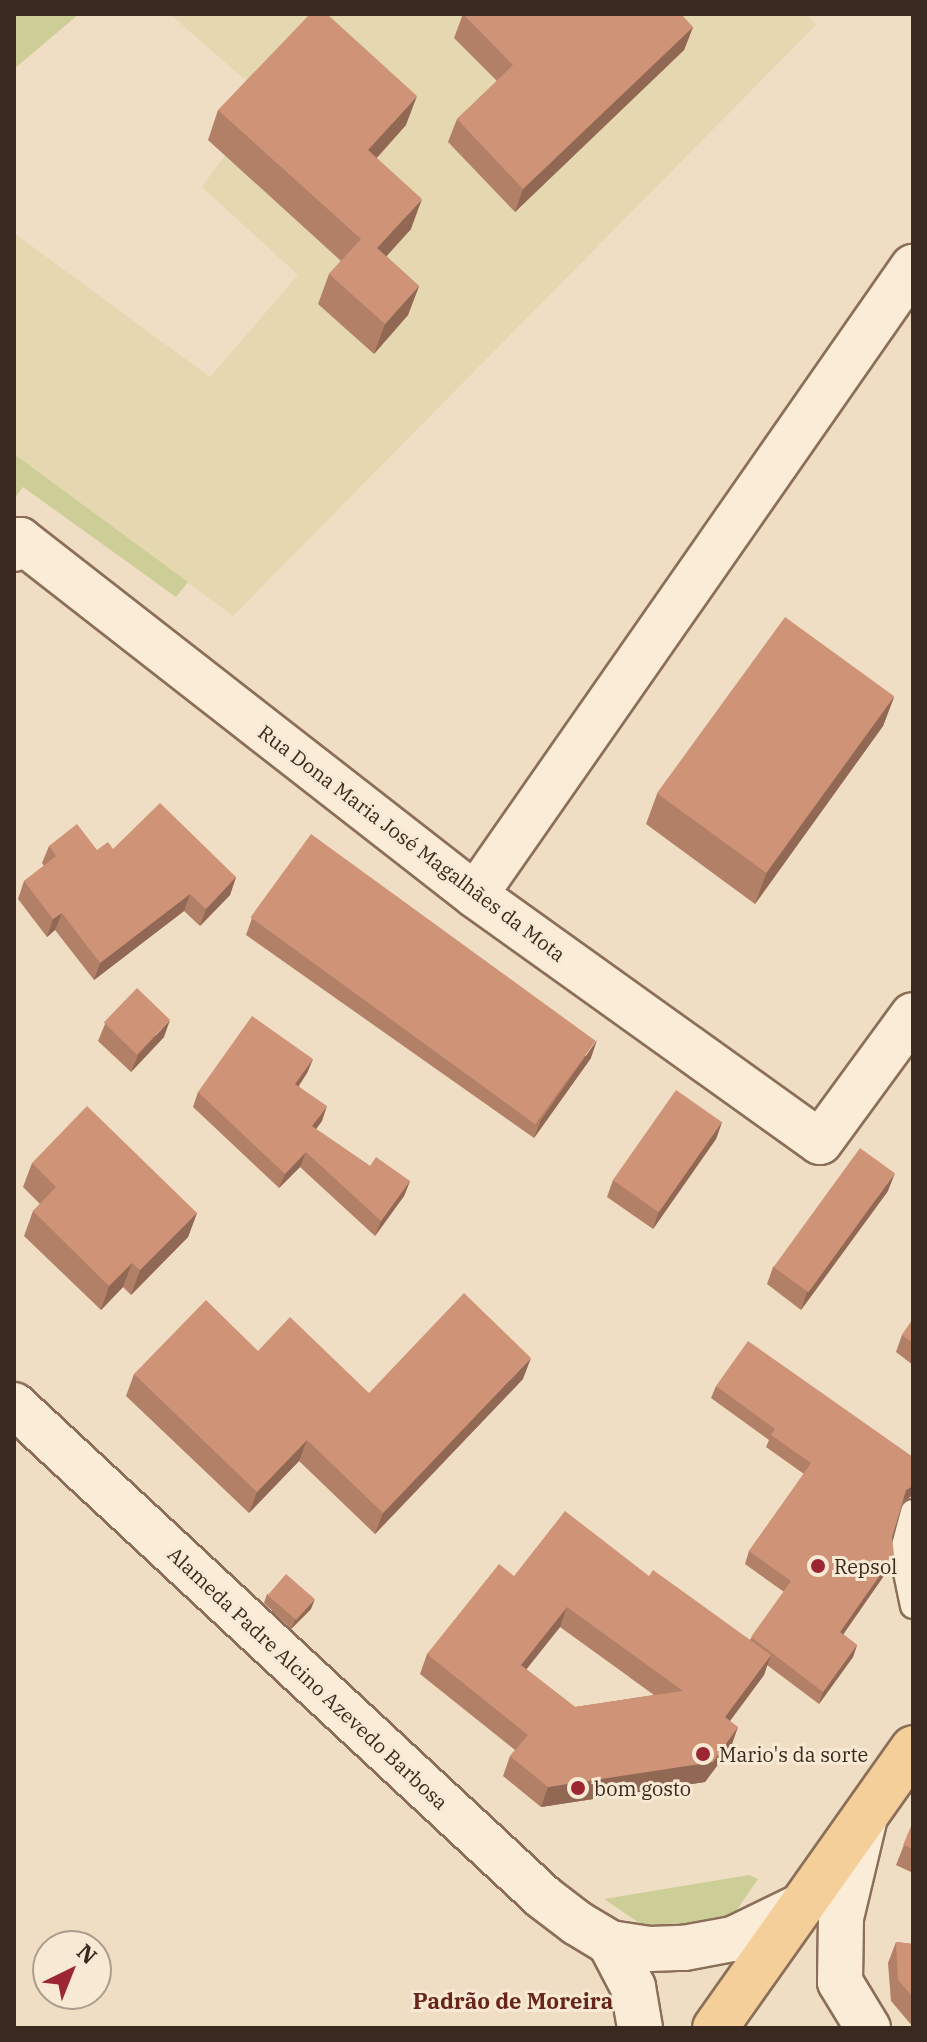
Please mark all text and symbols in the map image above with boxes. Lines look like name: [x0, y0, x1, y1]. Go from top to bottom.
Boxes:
street label: Rua Dona Maria José Magalhães da Mota: [254, 720, 570, 966]
street label: Alameda Padre Alcino Azevedo Barbosa: [163, 1542, 453, 1814]
place label: Repsol: [834, 1554, 897, 1578]
marker: Repsol: [809, 1557, 827, 1575]
place label: Mario's da sorte: [719, 1742, 868, 1766]
marker: Mario's da sorte: [694, 1745, 712, 1763]
place label: bom gosto: [594, 1776, 691, 1800]
marker: bom gosto: [569, 1779, 587, 1797]
north arrow: [32, 1930, 112, 2010]
text: N: [71, 1937, 104, 1970]
district label: Padrão de Moreira: [413, 1988, 613, 2014]

